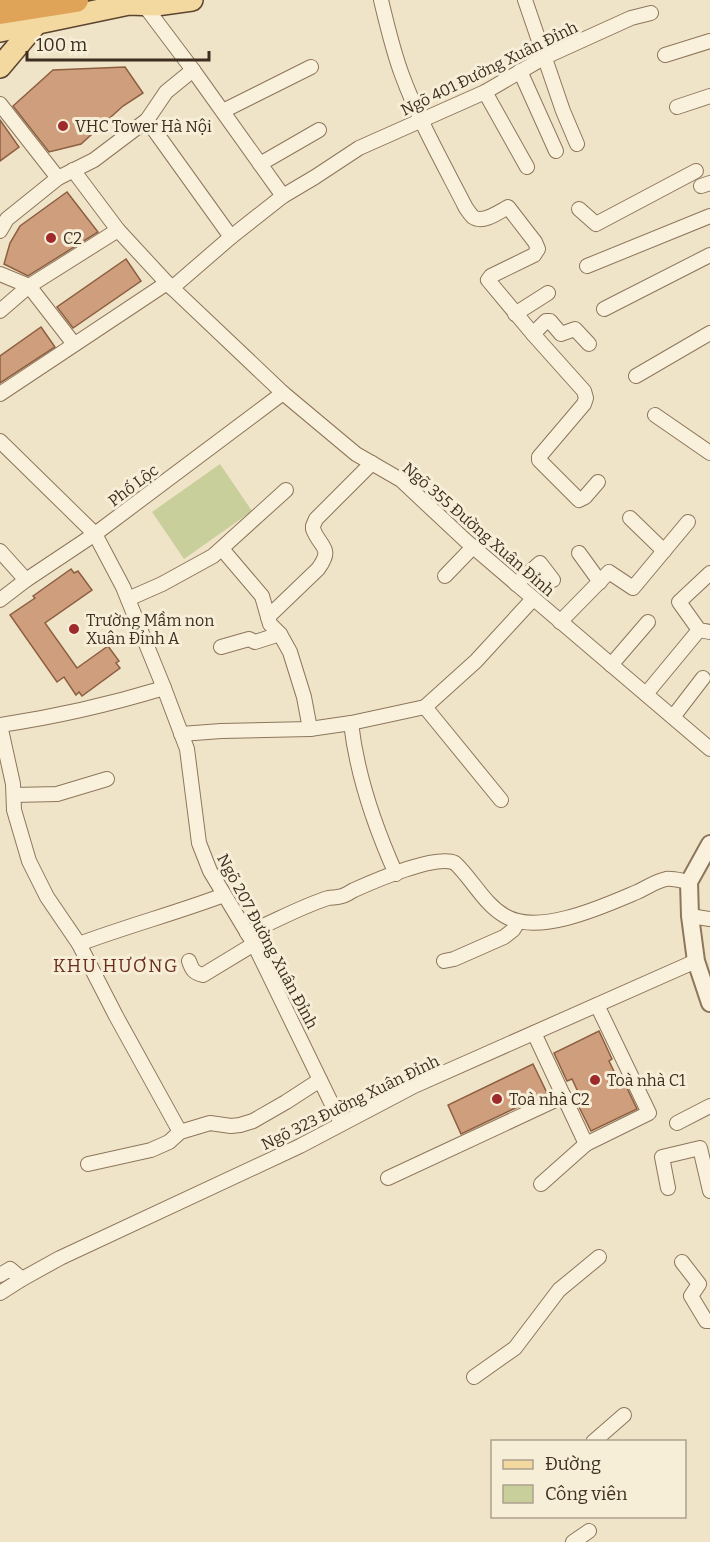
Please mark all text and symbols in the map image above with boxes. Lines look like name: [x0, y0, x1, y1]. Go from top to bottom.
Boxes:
street label: Ngõ 401 Đường Xuân Đỉnh: [398, 17, 581, 120]
scale bar: [27, 24, 208, 62]
text: 100 m: [36, 34, 87, 56]
place label: VHC Tower Hà Nội: [75, 117, 212, 136]
marker: VHC Tower Hà Nội: [56, 119, 70, 133]
place label: C2: [63, 229, 82, 248]
marker: C2: [44, 231, 58, 245]
street label: Ngõ 355 Đường Xuân Đỉnh: [399, 458, 558, 600]
street label: Phố Lộc: [104, 460, 162, 510]
place label: Trường Mầm non Xuân Đỉnh A: [86, 610, 214, 648]
marker: Trường Mầm non Xuân Đỉnh A: [67, 622, 81, 636]
street label: Ngõ 207 Đường Xuân Đỉnh: [213, 851, 322, 1032]
district label: KHU HƯƠNG: [53, 955, 179, 977]
street label: Ngõ 323 Đường Xuân Đỉnh: [258, 1051, 442, 1154]
place label: Toà nhà C1: [607, 1071, 686, 1090]
marker: Toà nhà C1: [588, 1073, 602, 1087]
place label: Toà nhà C2: [509, 1090, 590, 1109]
marker: Toà nhà C2: [490, 1092, 504, 1106]
legend: [491, 1440, 686, 1518]
text: Đường: [545, 1453, 601, 1475]
text: Công viên: [545, 1483, 628, 1505]

